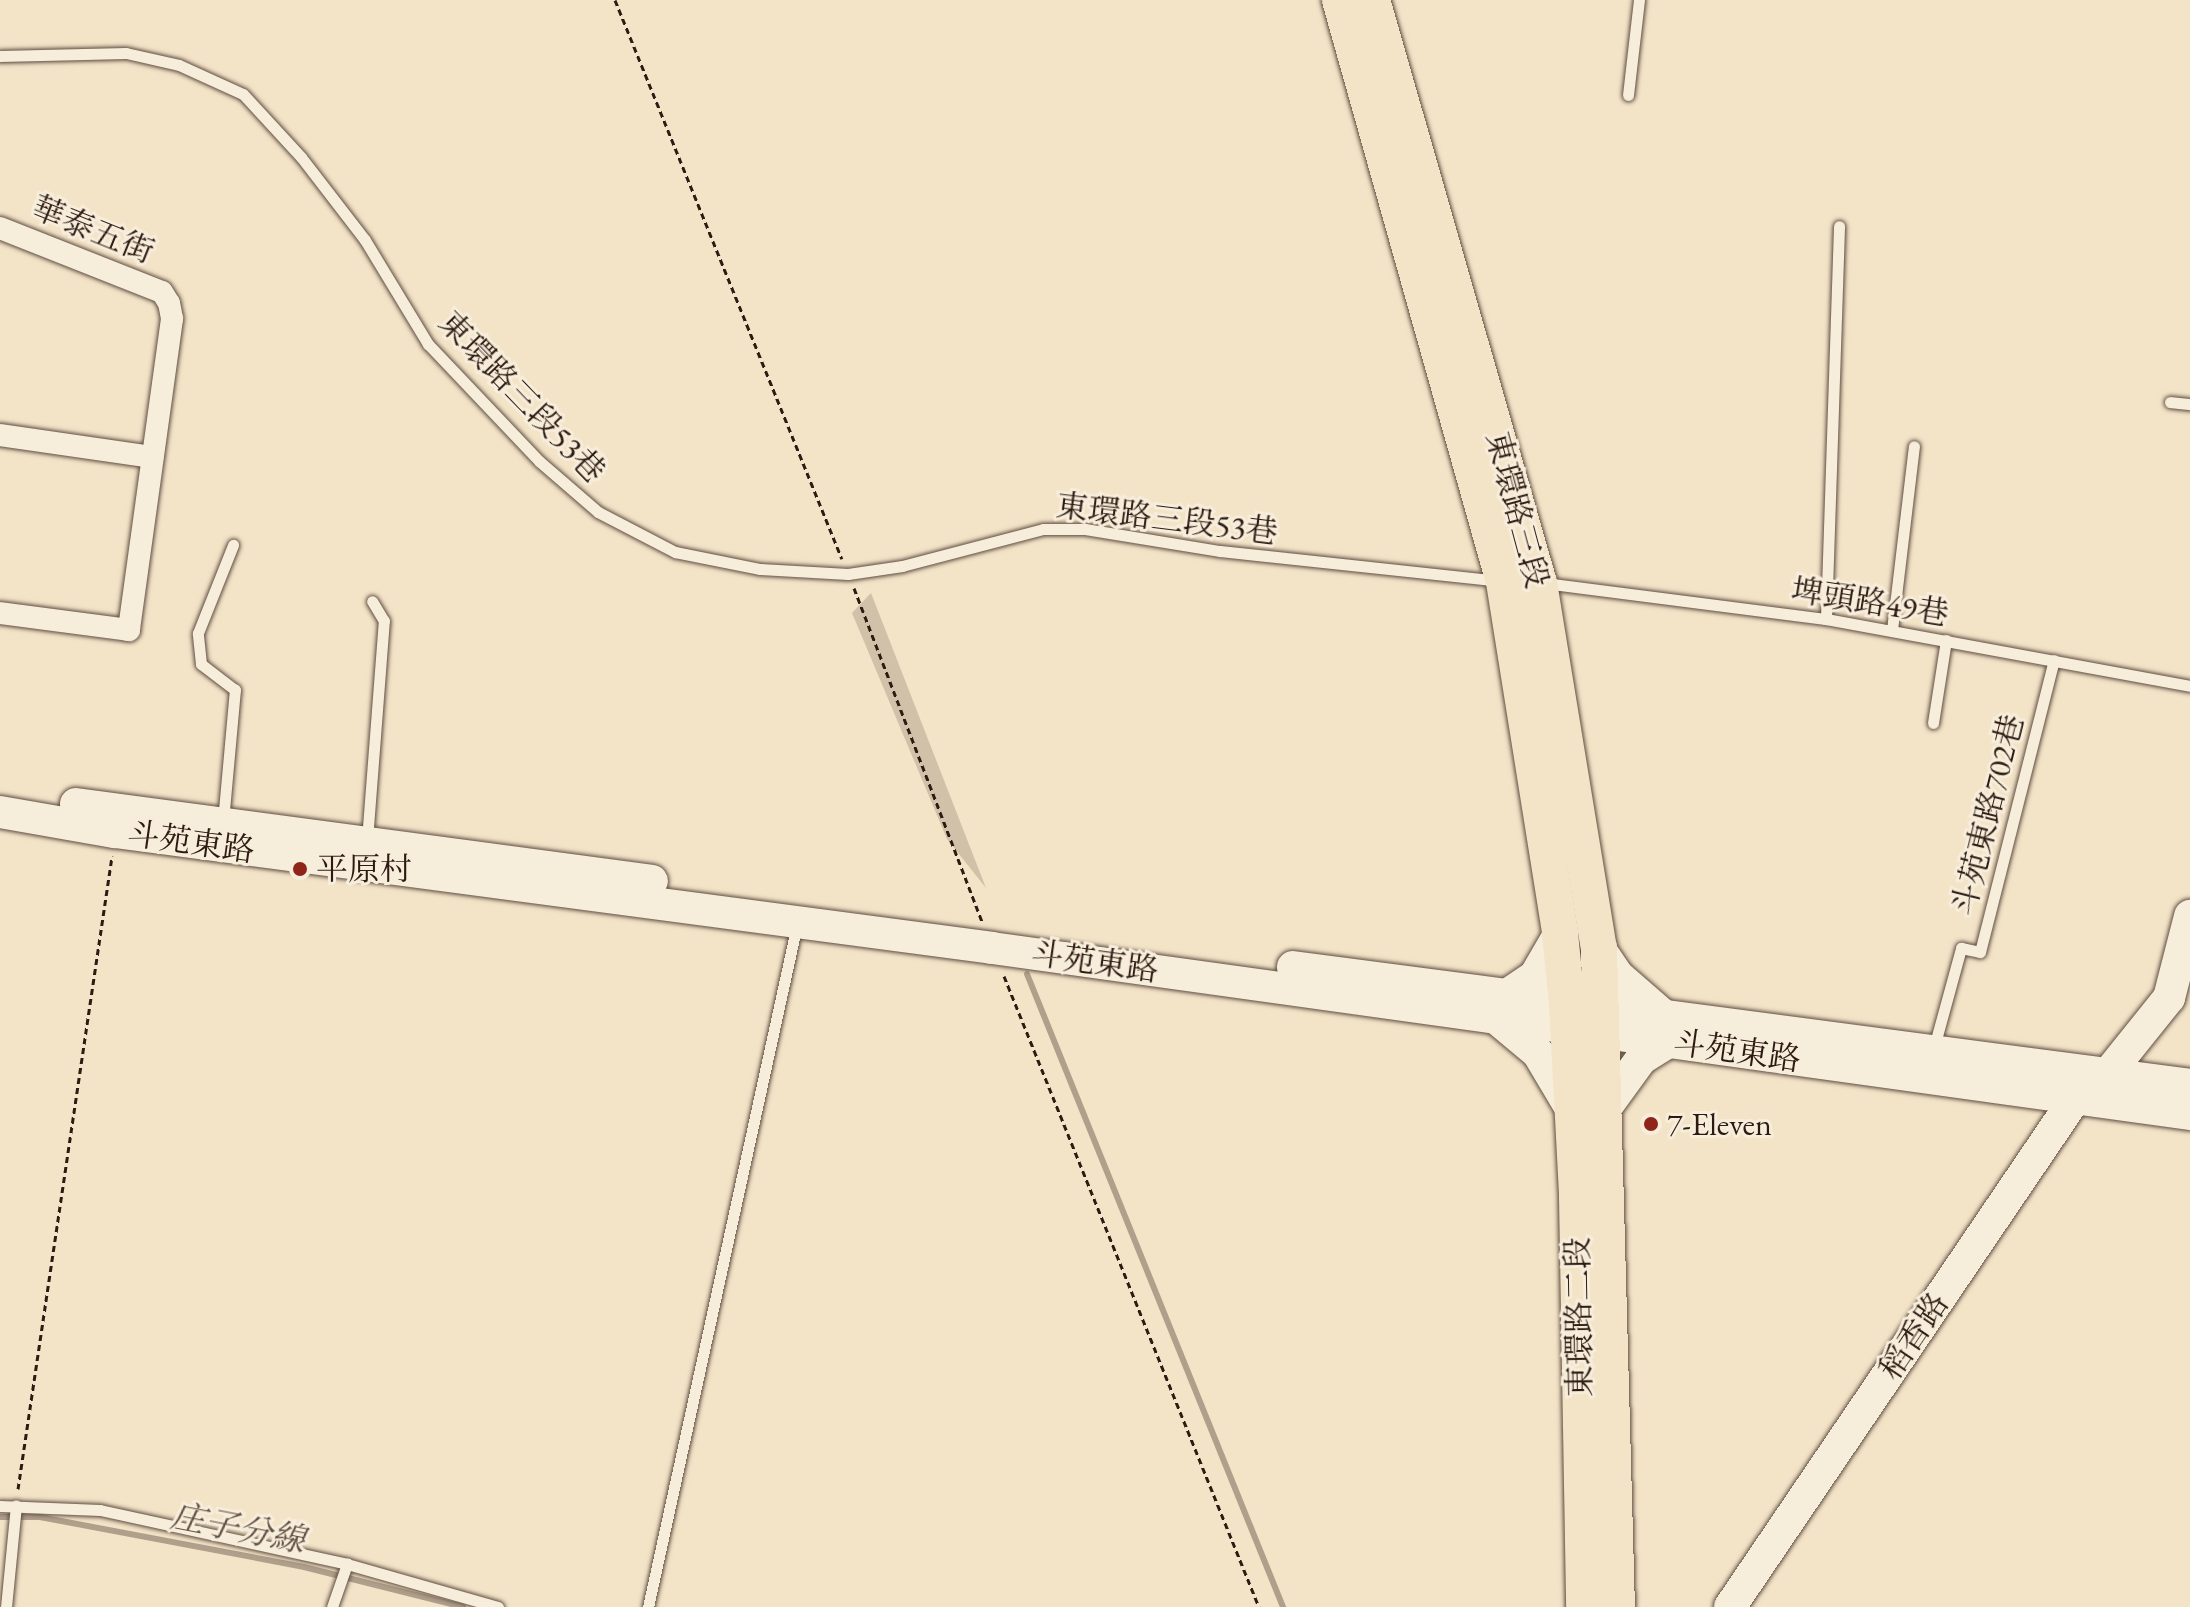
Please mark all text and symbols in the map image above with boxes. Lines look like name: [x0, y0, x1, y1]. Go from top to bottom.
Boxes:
street label: 華泰五街: [26, 188, 160, 272]
street label: 東環路三段53巷: [431, 304, 613, 490]
street label: 東環路三段: [1478, 428, 1556, 592]
street label: 東環路三段53巷: [1054, 486, 1280, 552]
street label: 埤頭路49巷: [1789, 571, 1951, 633]
street label: 斗苑東路702巷: [1944, 710, 2032, 920]
street label: 斗苑東路: [125, 814, 257, 870]
place label: 平原村: [316, 850, 412, 888]
marker: 平原村: [291, 860, 309, 878]
street label: 斗苑東路: [1029, 934, 1161, 990]
street label: 斗苑東路: [1671, 1023, 1803, 1079]
place label: 7-Eleven: [1667, 1105, 1772, 1143]
marker: 7-Eleven: [1642, 1115, 1660, 1133]
street label: 東環路二段: [1558, 1237, 1600, 1397]
street label: 稻香路: [1871, 1285, 1957, 1387]
water label: 庄子分線: [167, 1495, 309, 1561]

